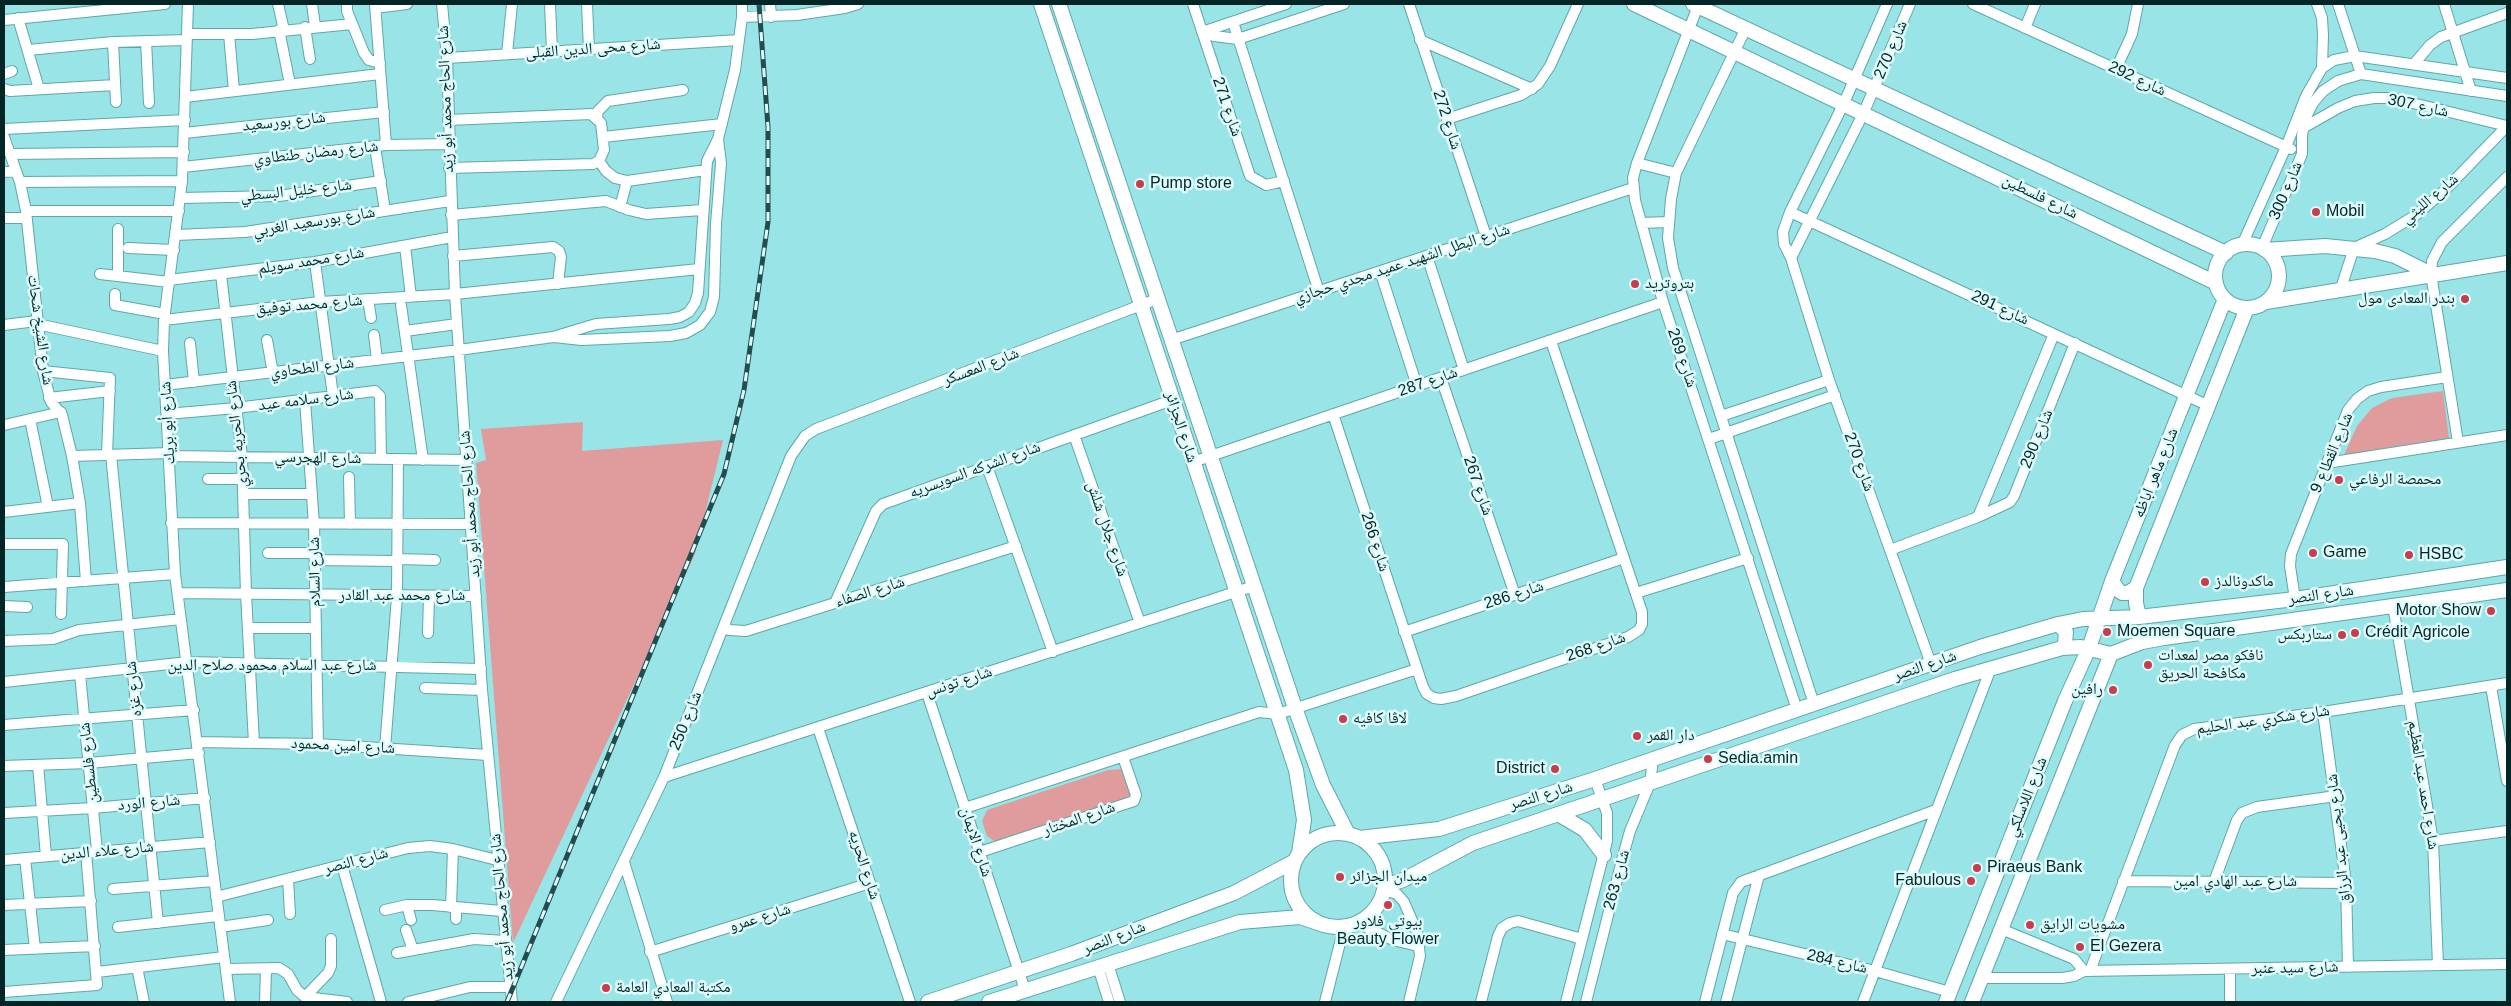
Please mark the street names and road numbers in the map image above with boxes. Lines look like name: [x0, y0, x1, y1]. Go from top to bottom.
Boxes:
street label: شارع 270: [1870, 18, 1912, 82]
street label: شارع الحاج محمد أبو زيد: [434, 25, 458, 173]
street label: شارع محى الدين القبلى: [525, 35, 661, 63]
street label: شارع 292: [2105, 57, 2169, 101]
street label: شارع 271: [1208, 75, 1246, 139]
street label: شارع 272: [1428, 88, 1466, 152]
street label: شارع 307: [2386, 90, 2450, 122]
street label: شارع بورسعيد: [242, 108, 326, 136]
street label: شارع رمضان طنطاوي: [253, 137, 379, 169]
street label: شارع 300: [2265, 159, 2307, 223]
street label: شارع الليثي: [2398, 170, 2462, 228]
street label: شارع فلسطين: [1999, 171, 2081, 223]
street label: شارع خليل البسطي: [239, 176, 353, 206]
street label: شارع بورسعيد الغربي: [251, 203, 377, 241]
street label: شارع البطل الشهيد عميد مجدي حجازي: [1292, 220, 1512, 308]
street label: شارع محمد سويلم: [256, 243, 366, 279]
street label: شارع الشيخ شحات: [23, 274, 57, 386]
street label: شارع 291: [1968, 286, 2032, 330]
street label: شارع محمد توفيق: [255, 291, 363, 319]
street label: شارع 269: [1663, 326, 1701, 390]
street label: شارع المعسكر: [940, 344, 1022, 390]
street label: شارع الطحاوي: [269, 353, 355, 383]
street label: شارع 287: [1396, 363, 1460, 401]
street label: شارع الحريه بحري: [222, 379, 252, 489]
street label: شارع أبو بريك: [156, 381, 180, 465]
street label: شارع سلامه عيد: [257, 385, 355, 415]
street label: شارع الجزائر: [1160, 389, 1202, 465]
street label: شارع 290: [2017, 407, 2057, 471]
street label: شارع القطاع 9: [2306, 410, 2358, 496]
street label: شارع ماهر اباظه: [2129, 425, 2183, 521]
street label: شارع الحاج محمد أبو زيد: [455, 430, 485, 578]
street label: شارع 270: [1839, 430, 1879, 494]
street label: شارع الشركه السويسريه: [907, 437, 1043, 503]
street label: شارع الهجرسي: [274, 448, 362, 468]
street label: شارع 267: [1459, 454, 1497, 518]
street label: شارع جلال شلش: [1082, 479, 1132, 579]
street label: شارع 266: [1356, 510, 1394, 574]
street label: شارع السلام: [305, 537, 325, 607]
street label: شارع الصفاء: [833, 572, 907, 612]
street label: شارع 286: [1482, 576, 1546, 614]
street label: شارع النصر: [2287, 581, 2355, 609]
street label: شارع محمد عبد القادر: [339, 586, 465, 606]
street label: شارع 268: [1564, 628, 1628, 666]
street label: شارع النصر: [1891, 646, 1959, 686]
street label: شارع عبد السلام محمود صلاح الدين: [167, 656, 377, 676]
street label: شارع غزه: [122, 660, 146, 718]
street label: شارع تونس: [923, 662, 995, 702]
street label: شارع 250: [666, 689, 706, 753]
street label: شارع شكري عبد الحليم: [2195, 701, 2331, 739]
street label: شارع احمد عبد العظيم: [2403, 719, 2443, 851]
street label: شارع فلسطين: [75, 722, 103, 804]
street label: شارع امين محمود: [290, 734, 396, 758]
street label: شارع اللاسلكي: [2002, 754, 2052, 840]
street label: شارع يحيى عبد الرزاق: [2323, 773, 2355, 905]
street label: شارع النصر: [1507, 777, 1575, 815]
street label: شارع الورد: [117, 791, 181, 815]
street label: شارع المختار: [1040, 798, 1118, 840]
street label: شارع الايمان: [956, 805, 996, 879]
street label: شارع الحريه: [844, 828, 884, 902]
street label: شارع الحاج محمد أبو زيد: [486, 833, 518, 981]
street label: شارع علاء الدين: [59, 837, 155, 865]
street label: شارع النصر: [322, 843, 390, 879]
street label: شارع 263: [1600, 848, 1634, 912]
street label: شارع عبد الهادي امين: [2173, 872, 2297, 892]
street label: شارع عمرو: [727, 900, 793, 936]
street label: شارع النصر: [1080, 917, 1148, 959]
street label: شارع 284: [1805, 946, 1869, 978]
street label: شارع سيد عنبر: [2251, 958, 2339, 978]

